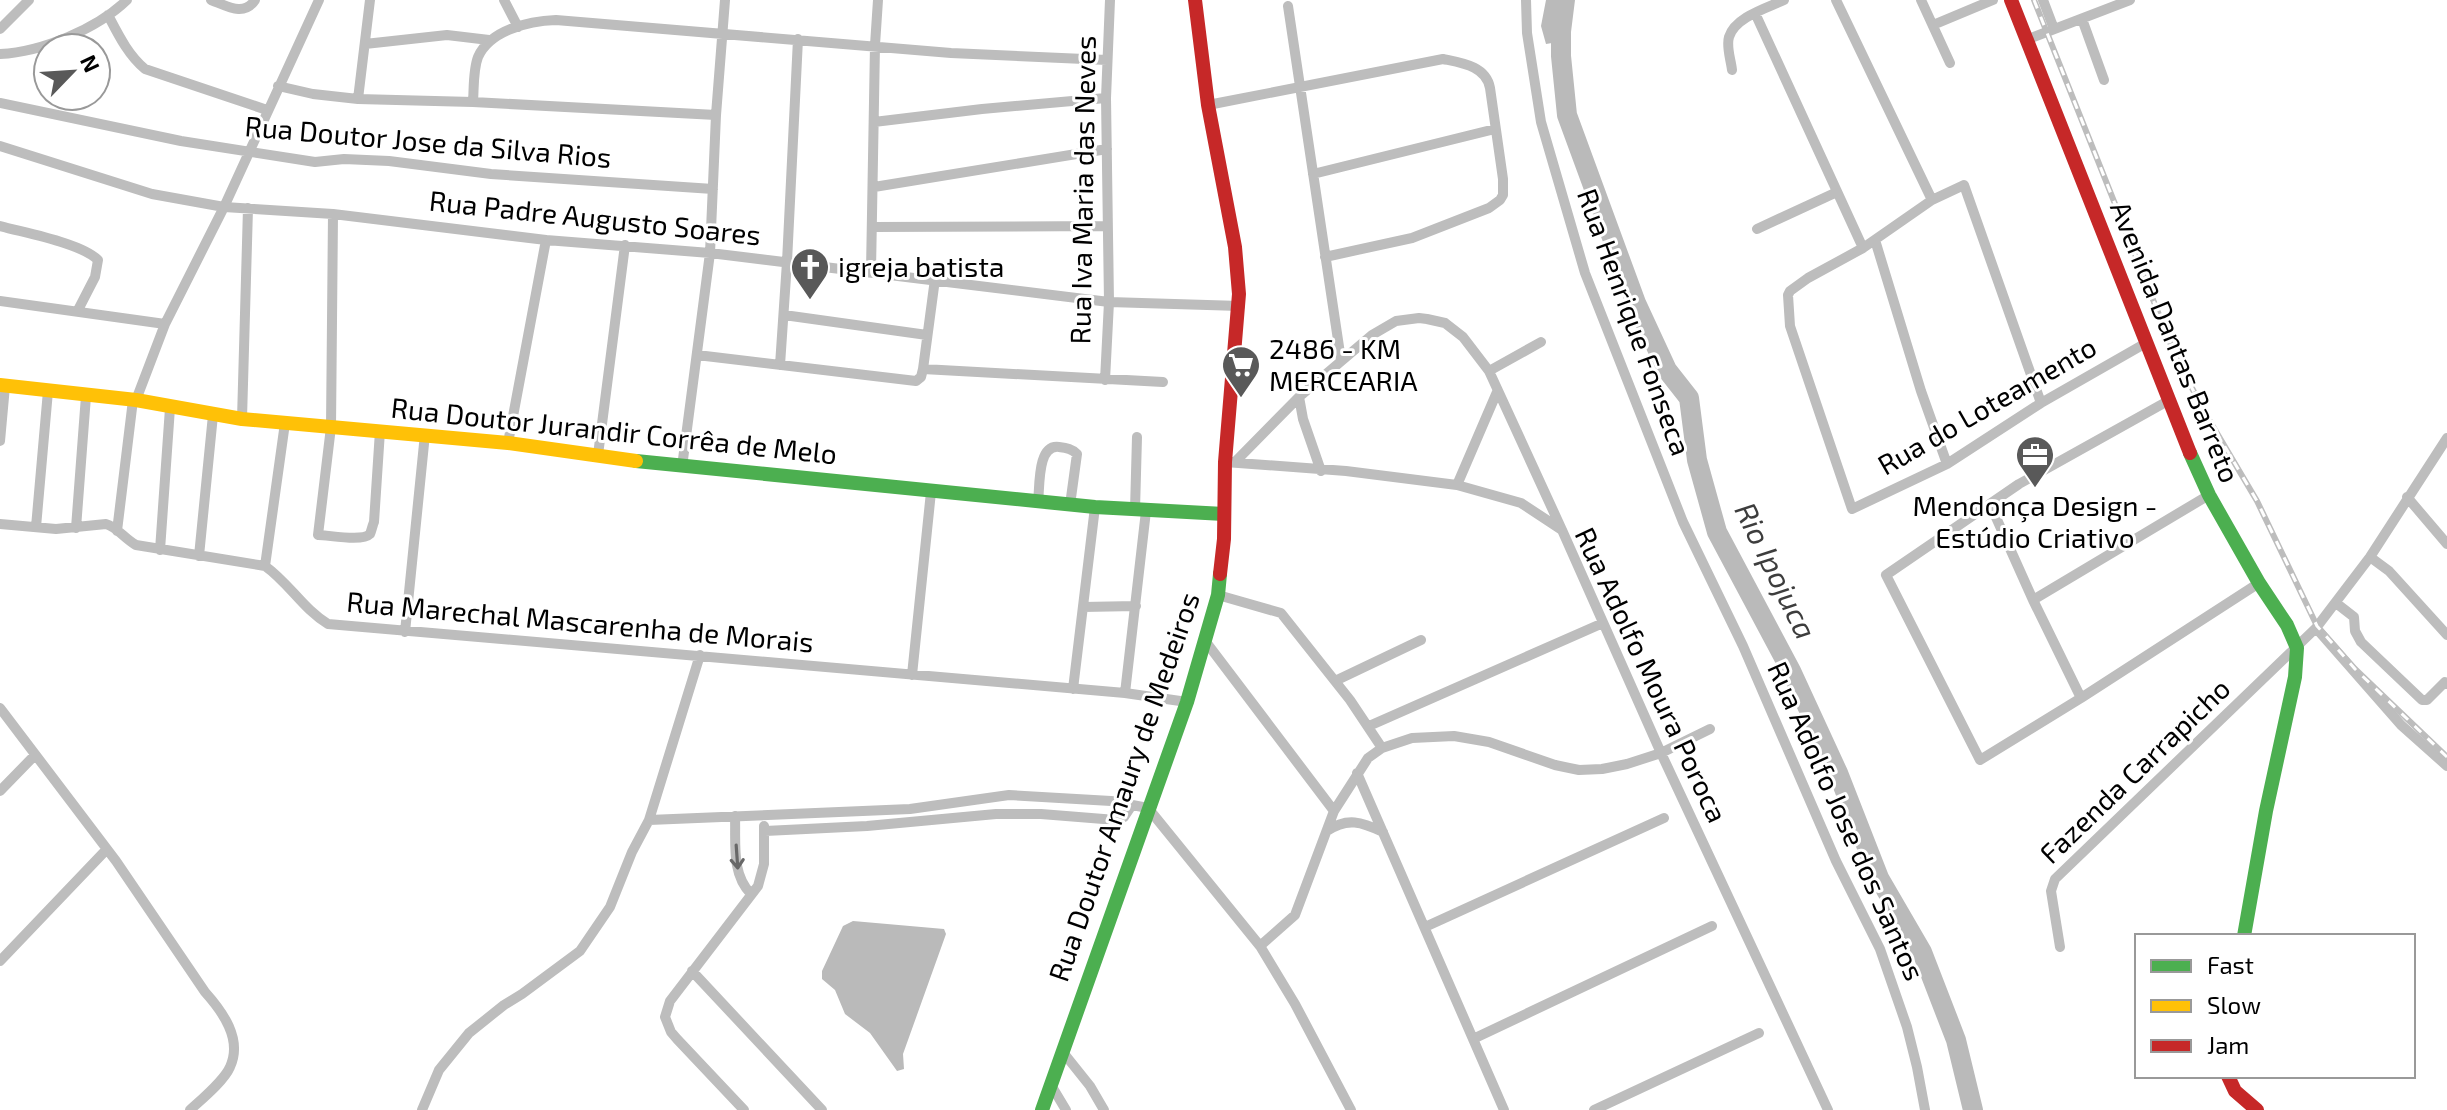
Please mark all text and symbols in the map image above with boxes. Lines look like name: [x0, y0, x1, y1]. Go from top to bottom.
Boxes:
north arrow: [32, 32, 112, 112]
street label: Rua Iva Maria das Neves: [1062, 35, 1102, 345]
text: N: [76, 50, 106, 76]
street label: Rua Doutor Jose da Silva Rios: [243, 108, 613, 174]
street label: Rua Padre Augusto Soares: [428, 183, 763, 251]
street label: Rua Henrique Fonseca: [1571, 184, 1699, 460]
street label: Avenida Dantas Barreto: [2104, 196, 2248, 487]
church icon: igreja batista: [789, 246, 831, 301]
place label: igreja batista: [838, 249, 1004, 283]
street label: Rua do Loteamento: [1871, 329, 2102, 482]
place label: 2486 - KM MERCEARIA: [1269, 331, 1418, 397]
supermarket icon: 2486 - KM MERCEARIA: [1220, 344, 1262, 399]
street label: Rua Doutor Jurandir Corrêa de Melo: [389, 390, 839, 470]
office icon: Mendonça Design - Estúdio Criativo: [2014, 434, 2056, 489]
place label: Mendonça Design - Estúdio Criativo: [1913, 488, 2157, 554]
water label: Rio Ipojuca: [1728, 496, 1825, 644]
street label: Rua Adolfo Moura Poroca: [1569, 522, 1735, 828]
street label: Rua Marechal Mascarenha de Morais: [345, 584, 815, 658]
street label: Rua Doutor Amaury de Medeiros: [1040, 588, 1206, 986]
street label: Rua Adolfo Jose dos Santos: [1761, 656, 1933, 985]
street label: Fazenda Carrapicho: [2032, 671, 2236, 870]
one-way arrow: [730, 844, 745, 870]
legend: [2135, 934, 2415, 1078]
text: Fast: [2207, 950, 2254, 979]
text: Slow: [2207, 990, 2261, 1019]
text: Jam: [2207, 1030, 2249, 1059]

